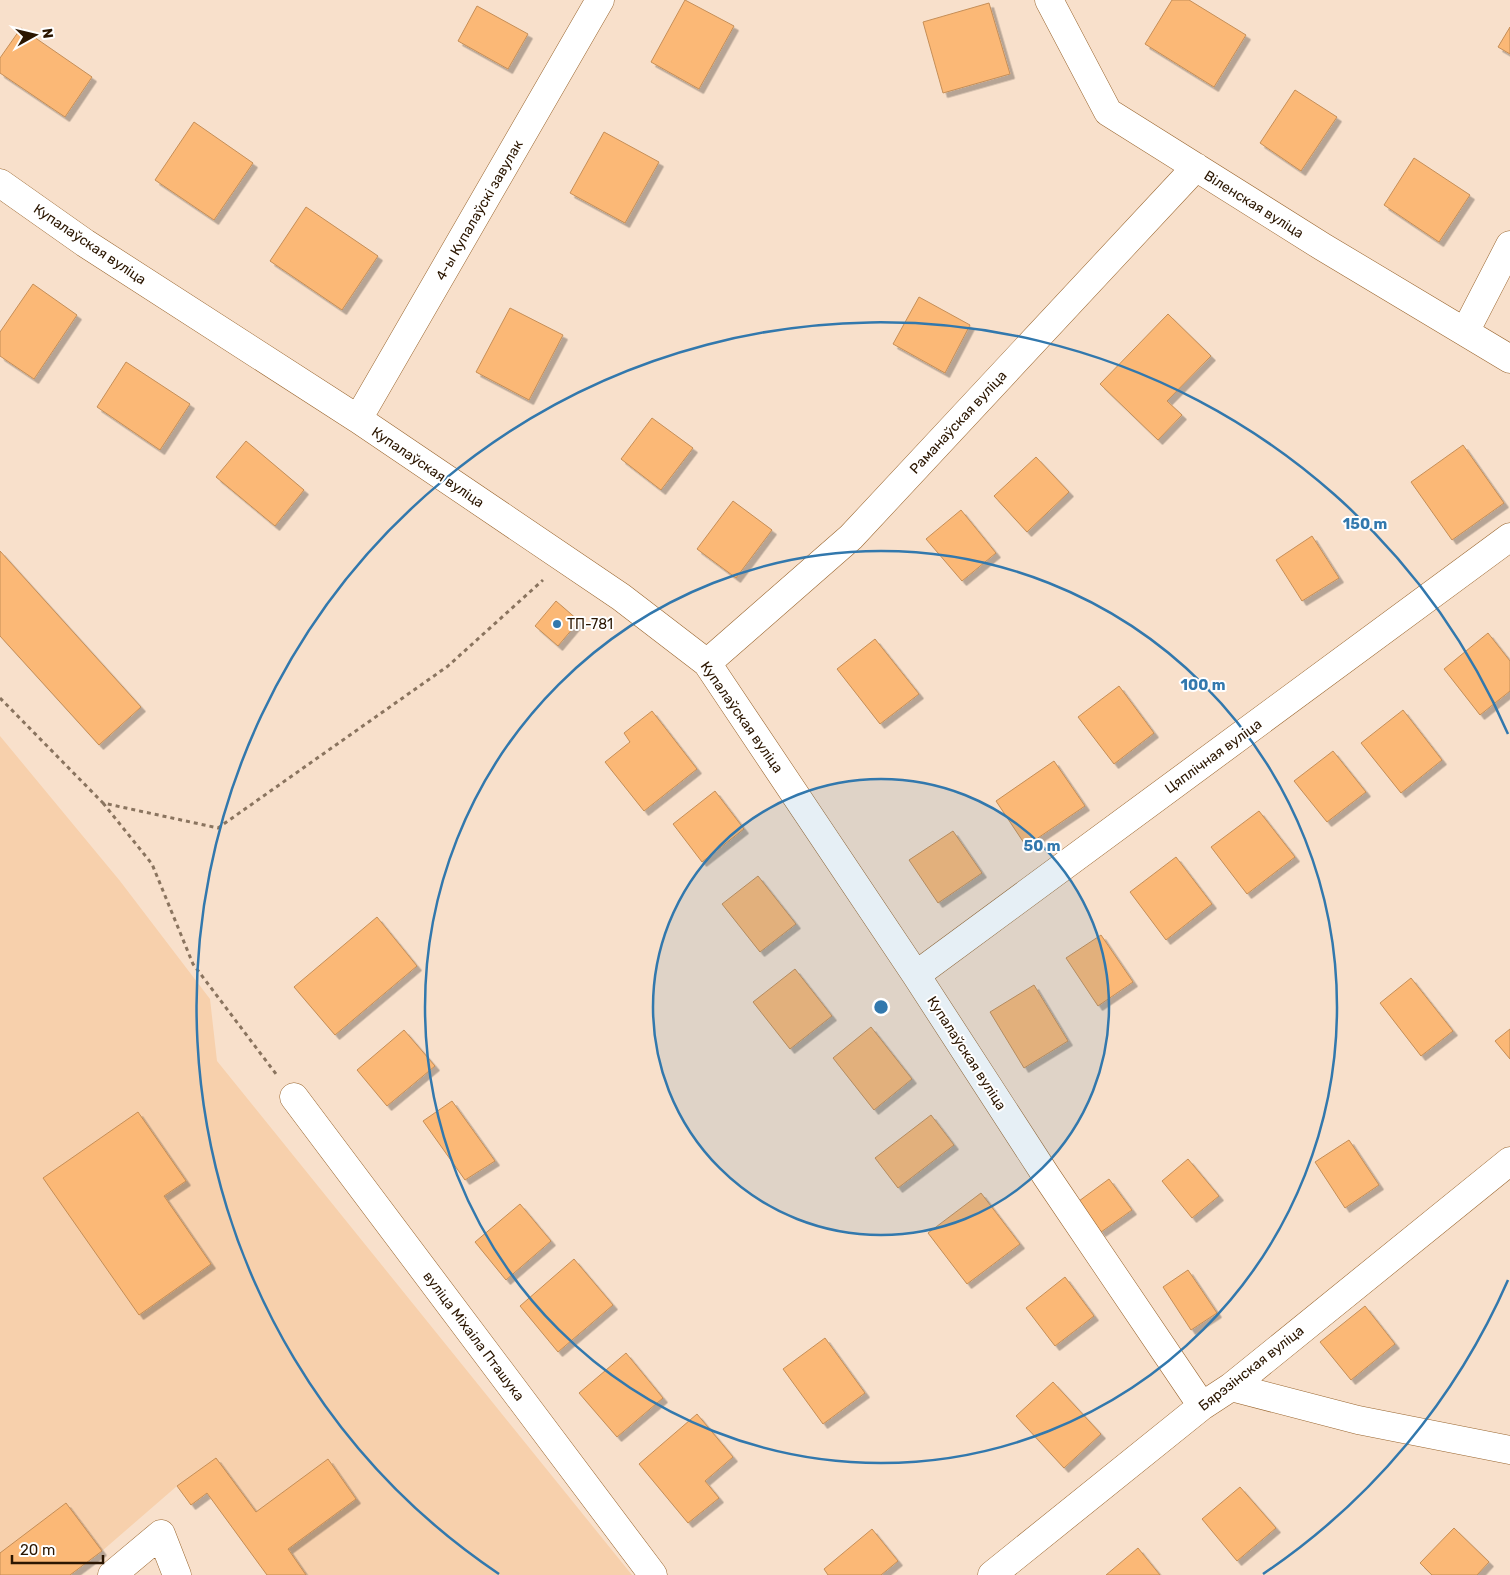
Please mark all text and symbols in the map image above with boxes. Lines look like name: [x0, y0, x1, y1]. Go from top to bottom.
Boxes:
north arrow: [10, 10, 60, 60]
text: N: [38, 27, 56, 39]
street label: 4-ы Купалаўскі завулак: [432, 137, 527, 284]
street label: Віленская вуліца: [1201, 167, 1307, 242]
street label: Купалаўская вуліца: [30, 200, 149, 288]
street label: Раманаўская вуліца: [906, 367, 1011, 477]
street label: Купалаўская вуліца: [368, 423, 487, 511]
text: 150 m: [1343, 515, 1387, 533]
place label: ТП-781: [567, 616, 613, 633]
marker: ТП-781: [551, 618, 563, 630]
street label: Купалаўская вуліца: [697, 658, 786, 776]
text: 100 m: [1181, 676, 1225, 694]
street label: Цяплічная вуліца: [1161, 716, 1265, 797]
text: 50 m: [1024, 837, 1060, 855]
street label: Купалаўская вуліца: [923, 993, 1010, 1113]
centre of rings: [872, 998, 890, 1016]
street label: вуліца Міхаіла Пташука: [419, 1268, 528, 1404]
street label: Бярэзінская вуліца: [1195, 1322, 1307, 1415]
scale bar: [12, 1532, 104, 1564]
text: 20 m: [20, 1541, 55, 1559]

